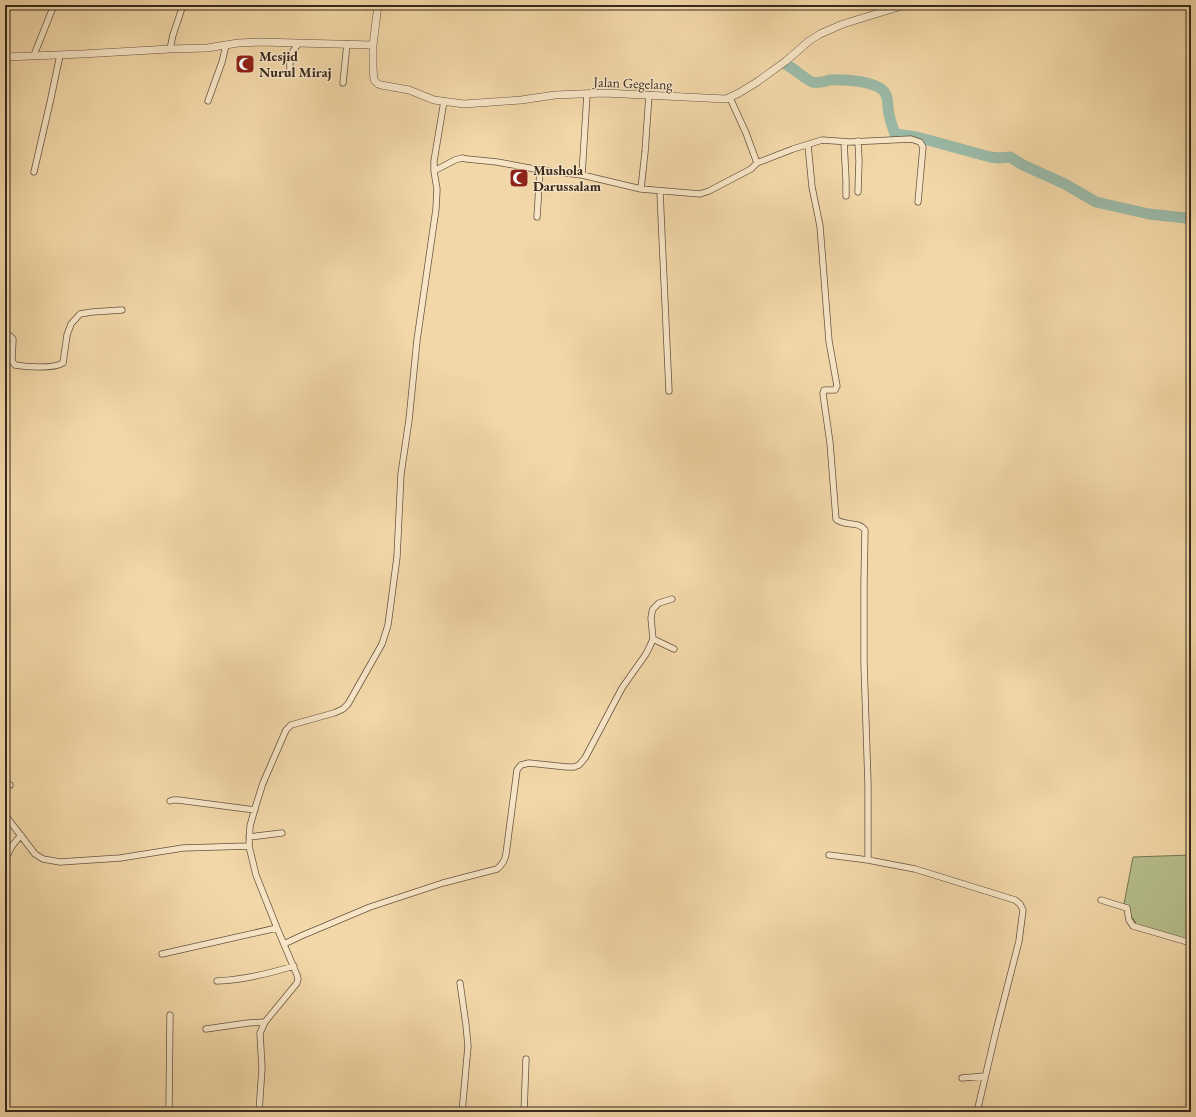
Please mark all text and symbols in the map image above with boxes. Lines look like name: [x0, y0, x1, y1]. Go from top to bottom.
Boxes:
place label: Mesjid Nurul Miraj: [259, 47, 331, 81]
mosque icon: Mesjid Nurul Miraj: [234, 53, 256, 75]
street label: Jalan Gegelang: [592, 73, 674, 93]
place label: Mushola Darussalam: [533, 161, 602, 195]
mosque icon: Mushola Darussalam: [508, 167, 530, 189]

